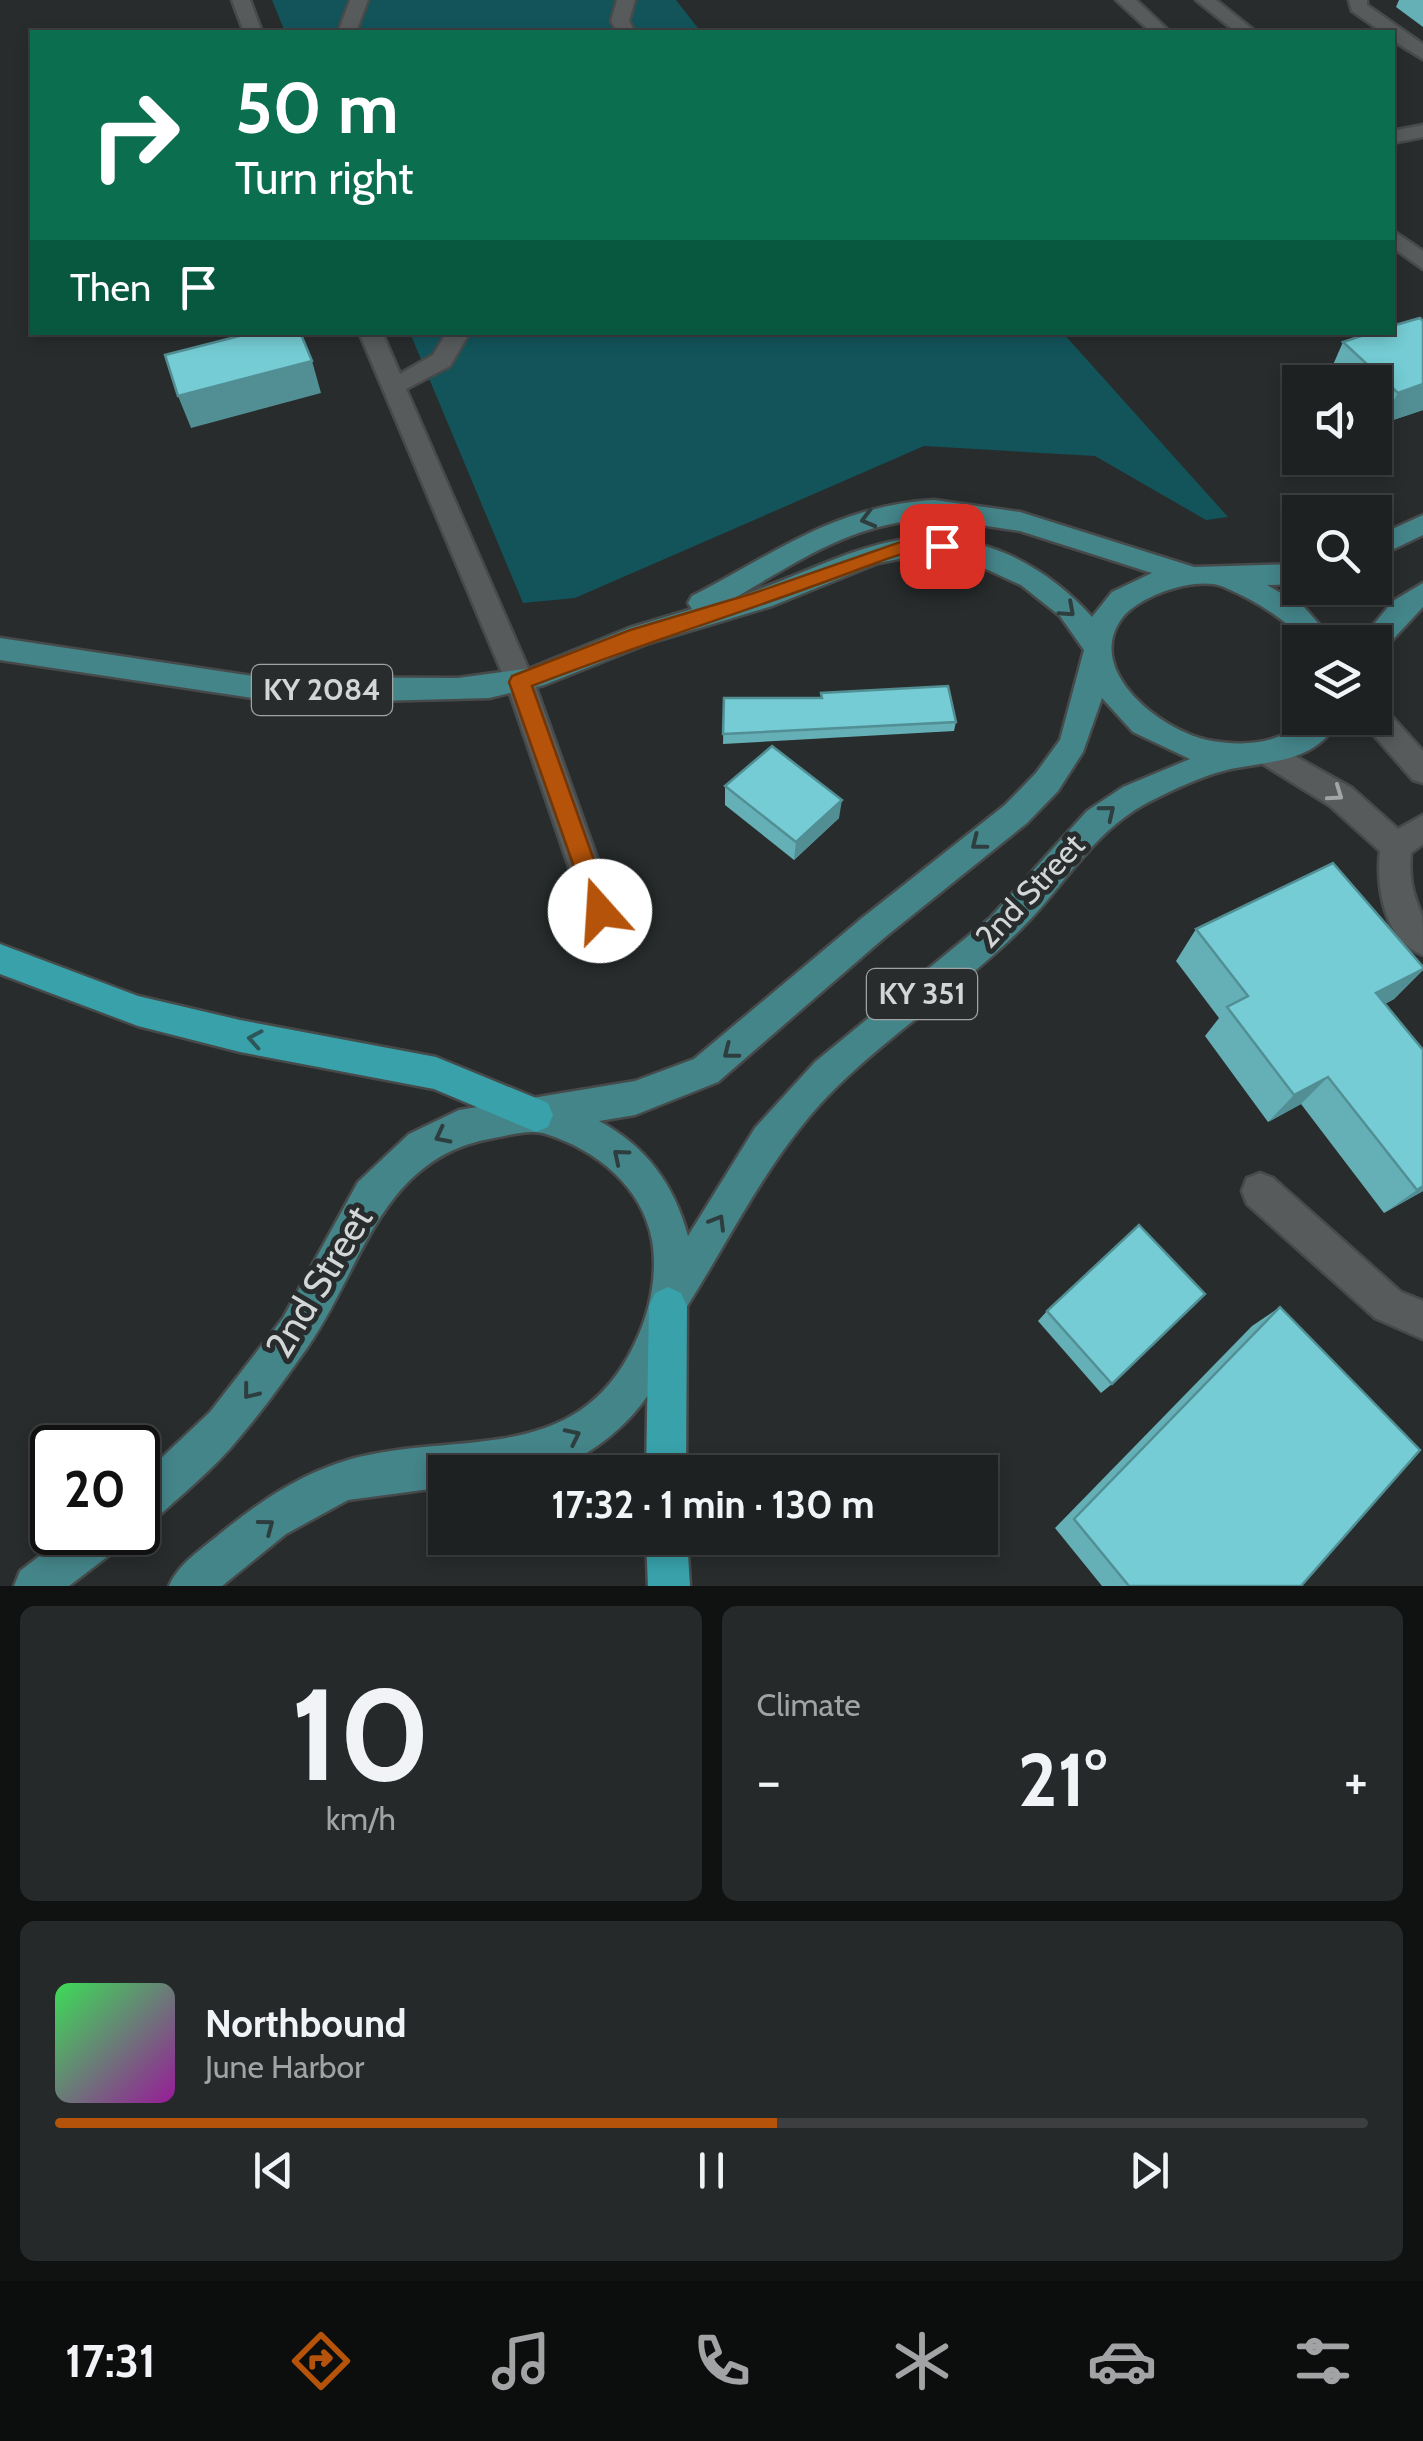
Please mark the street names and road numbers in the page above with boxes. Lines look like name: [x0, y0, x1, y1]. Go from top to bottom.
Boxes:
road number: KY 2084: [252, 665, 392, 715]
street label: 2nd Street: [967, 825, 1092, 956]
road number: KY 351: [867, 969, 977, 1019]
street label: 2nd Street: [255, 1197, 382, 1366]

